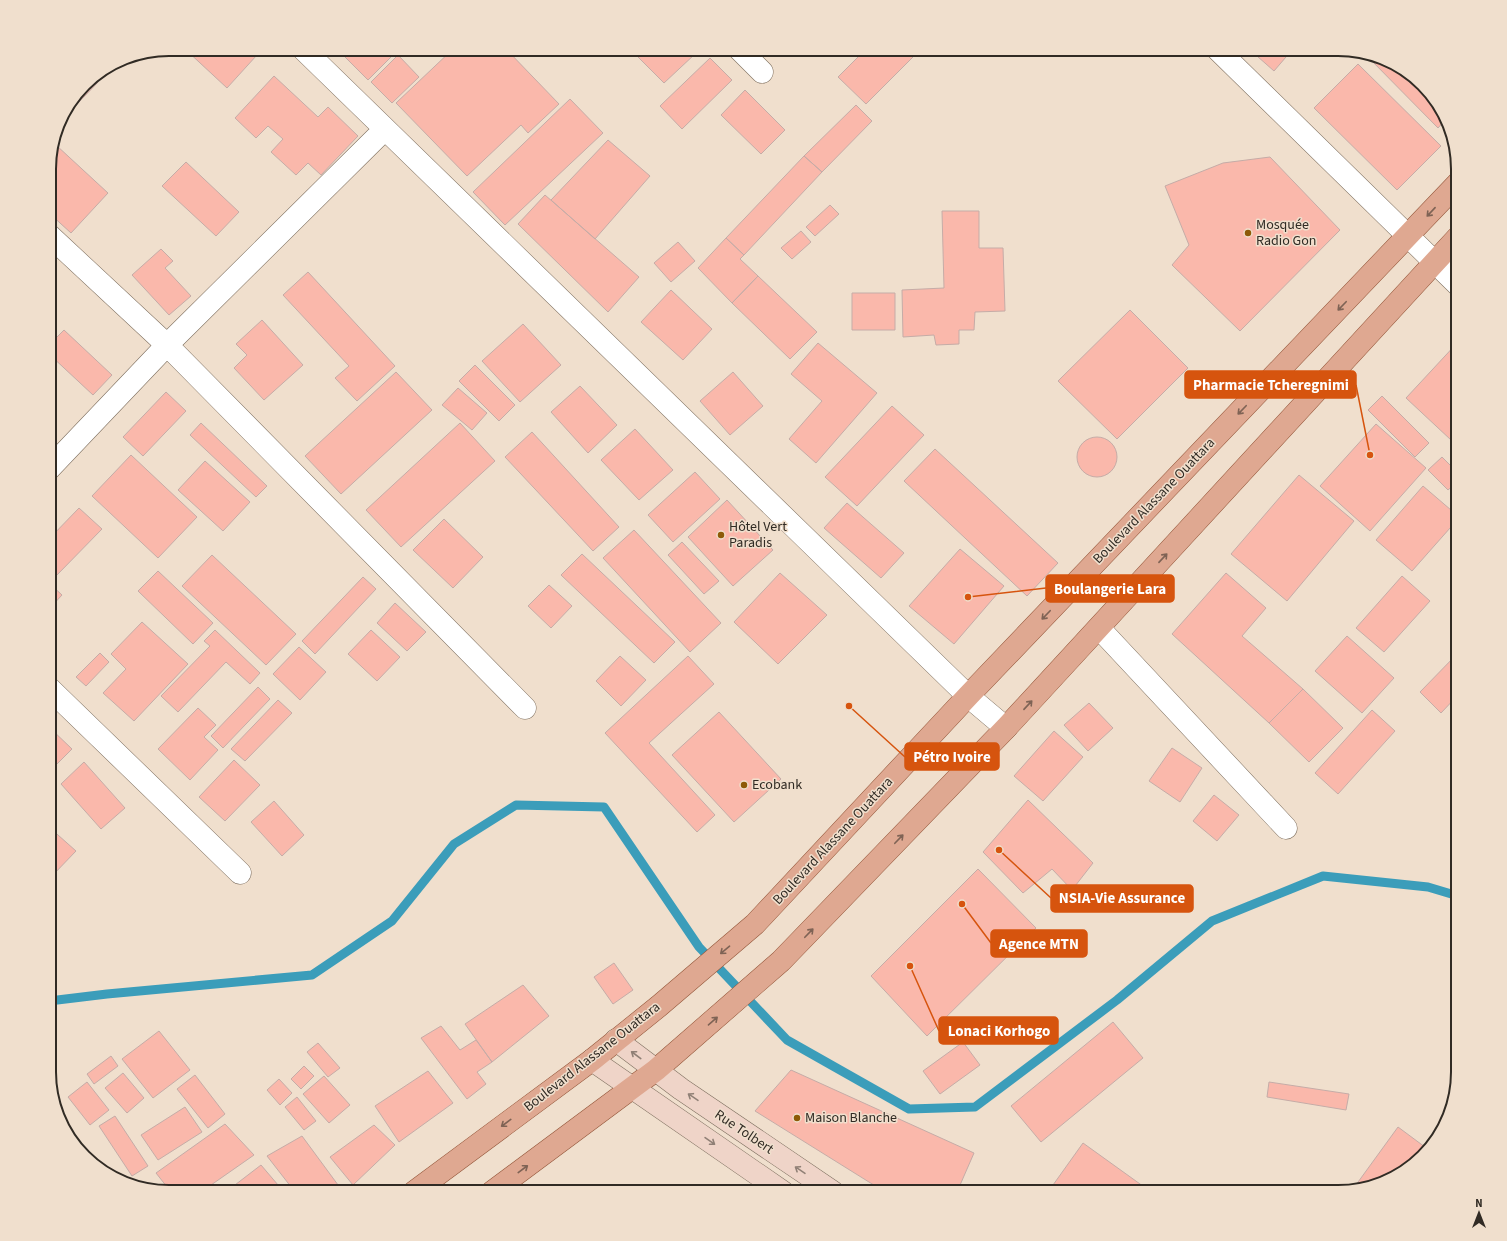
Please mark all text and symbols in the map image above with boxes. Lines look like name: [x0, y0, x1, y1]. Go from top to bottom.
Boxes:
one-way arrow: [1426, 207, 1436, 217]
place label: Mosquée Radio Gon: [1256, 215, 1316, 251]
marker: Mosquée Radio Gon: [1243, 228, 1253, 238]
one-way arrow: [1337, 301, 1346, 311]
callout: Pharmacie Tcheregnimi: [1185, 371, 1356, 398]
text: Pharmacie Tcheregnimi: [1193, 375, 1349, 396]
one-way arrow: [1237, 405, 1247, 415]
street label: Boulevard Alassane Ouattara: [1088, 434, 1220, 568]
place label: Hôtel Vert Paradis: [729, 517, 787, 553]
marker: Hôtel Vert Paradis: [716, 530, 726, 540]
one-way arrow: [1158, 553, 1167, 563]
callout: Boulangerie Lara: [1046, 575, 1174, 602]
text: Boulangerie Lara: [1054, 579, 1166, 600]
one-way arrow: [1041, 610, 1051, 620]
one-way arrow: [1023, 700, 1032, 710]
callout: Pétro Ivoire: [905, 743, 999, 770]
text: Pétro Ivoire: [913, 747, 991, 768]
street label: Boulevard Alassane Ouattara: [768, 773, 898, 909]
place label: Ecobank: [752, 775, 802, 795]
marker: Ecobank: [739, 780, 749, 790]
one-way arrow: [894, 834, 904, 844]
callout: NSIA-Vie Assurance: [1051, 885, 1193, 912]
text: NSIA-Vie Assurance: [1059, 888, 1185, 909]
one-way arrow: [804, 928, 813, 938]
callout: Agence MTN: [991, 930, 1087, 957]
text: Agence MTN: [998, 934, 1079, 955]
one-way arrow: [720, 945, 731, 954]
street label: Boulevard Alassane Ouattara: [520, 997, 664, 1117]
one-way arrow: [708, 1016, 718, 1025]
callout: Lonaci Korhogo: [939, 1017, 1058, 1044]
text: Lonaci Korhogo: [948, 1021, 1050, 1042]
one-way arrow: [631, 1051, 642, 1059]
one-way arrow: [687, 1093, 698, 1101]
street label: Rue Tolbert: [710, 1105, 778, 1159]
place label: Maison Blanche: [805, 1108, 897, 1128]
marker: Maison Blanche: [792, 1113, 802, 1123]
one-way arrow: [501, 1119, 512, 1128]
one-way arrow: [704, 1137, 715, 1145]
one-way arrow: [517, 1164, 528, 1173]
one-way arrow: [795, 1166, 806, 1174]
north arrow: [1459, 1193, 1499, 1233]
text: N: [1475, 1196, 1483, 1211]

